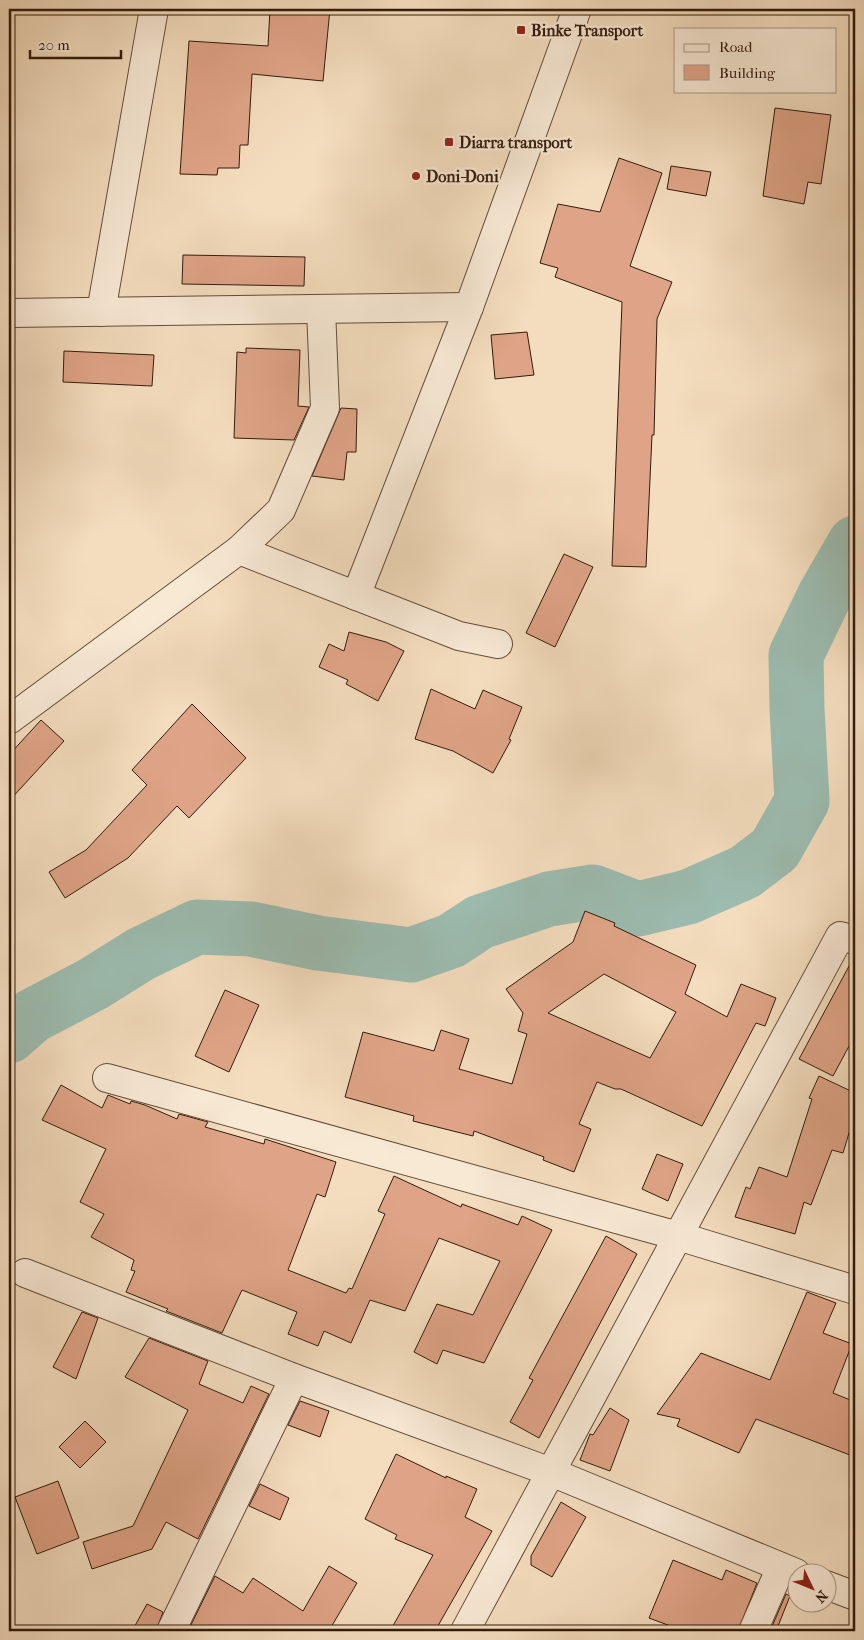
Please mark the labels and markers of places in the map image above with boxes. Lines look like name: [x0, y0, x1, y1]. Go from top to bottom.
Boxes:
place label: Binke Transport: [531, 21, 643, 41]
marker: Binke Transport: [515, 24, 527, 36]
place label: Diarra transport: [459, 133, 572, 153]
marker: Diarra transport: [443, 136, 455, 148]
place label: Doni-Doni: [426, 167, 499, 186]
marker: Doni-Doni: [410, 170, 422, 182]

